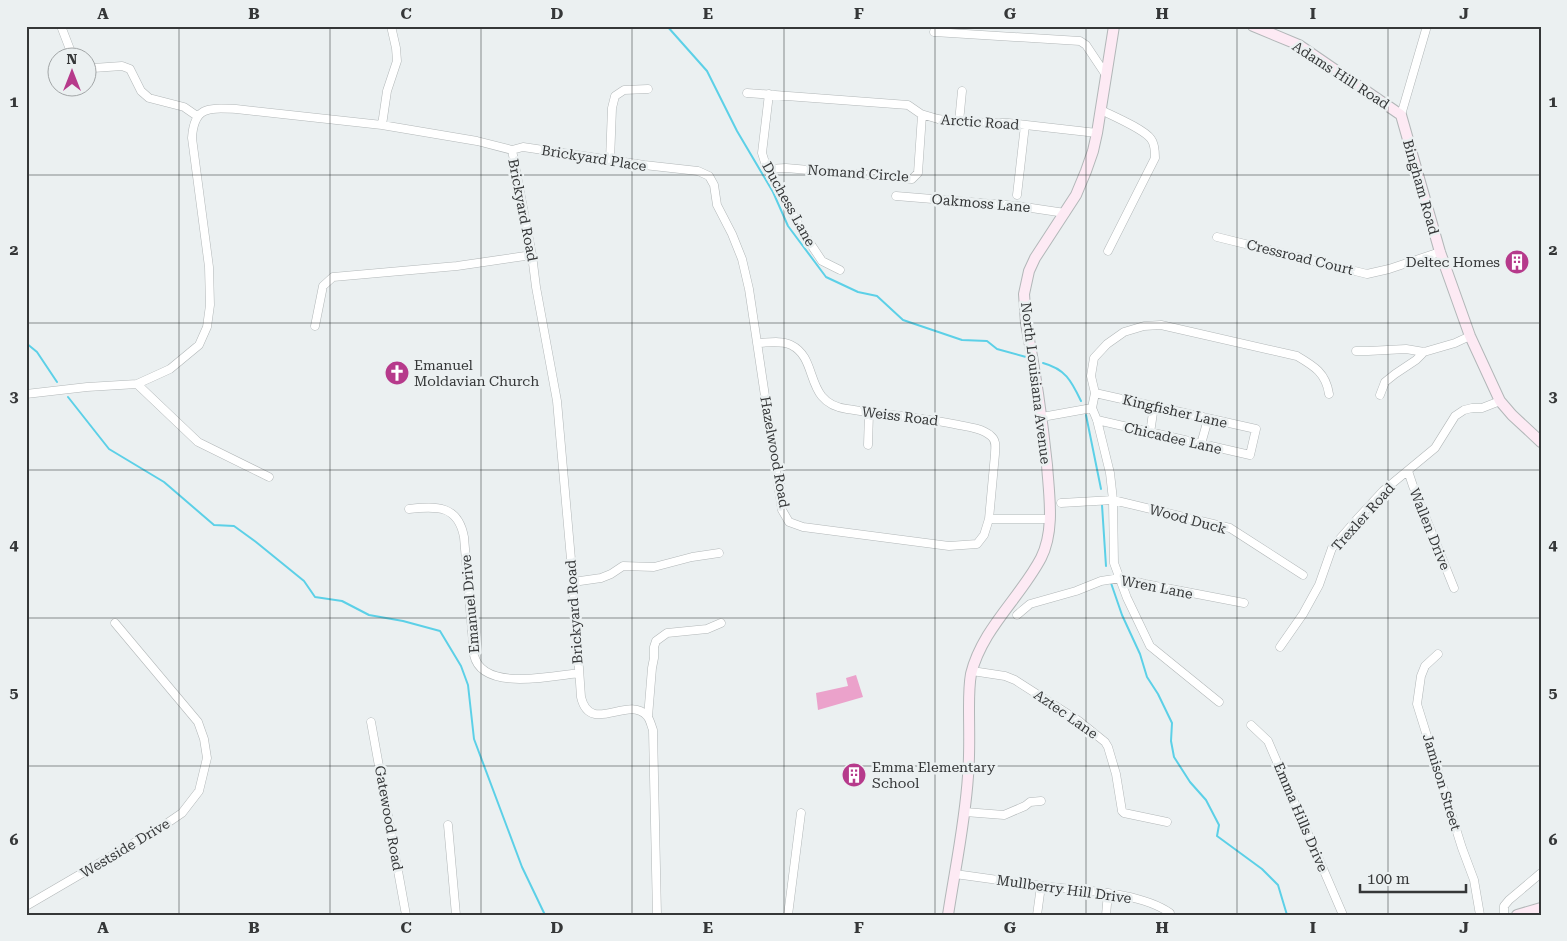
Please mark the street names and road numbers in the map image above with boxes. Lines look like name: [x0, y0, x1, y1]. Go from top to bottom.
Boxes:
street label: Adams Hill Road: [1290, 38, 1392, 112]
street label: Arctic Road: [940, 111, 1020, 133]
street label: Bingham Road: [1400, 138, 1442, 236]
street label: Brickyard Place: [540, 142, 648, 174]
street label: Brickyard Road: [505, 157, 541, 263]
street label: Duchess Lane: [759, 159, 819, 249]
street label: Nomand Circle: [807, 161, 910, 185]
street label: Oakmoss Lane: [931, 191, 1031, 215]
street label: Cressroad Court: [1245, 236, 1355, 278]
street label: North Louisiana Avenue: [1018, 301, 1054, 465]
street label: Kingfisher Lane: [1121, 391, 1229, 431]
street label: Hazelwood Road: [757, 395, 793, 509]
street label: Weiss Road: [861, 403, 939, 429]
street label: Chicadee Lane: [1123, 419, 1224, 457]
street label: Trexler Road: [1328, 480, 1398, 554]
street label: Wallen Drive: [1406, 486, 1454, 572]
street label: Wood Duck: [1147, 501, 1229, 537]
street label: Emanuel Drive: [458, 554, 482, 654]
street label: Brickyard Road: [562, 559, 586, 665]
street label: Wren Lane: [1120, 572, 1195, 602]
street label: Aztec Lane: [1031, 686, 1101, 742]
street label: Jamison Street: [1420, 732, 1464, 832]
street label: Emma Hills Drive: [1271, 760, 1331, 874]
street label: Gatewood Road: [372, 764, 406, 872]
street label: Westside Drive: [78, 815, 173, 881]
street label: Mullberry Hill Drive: [996, 872, 1133, 906]

